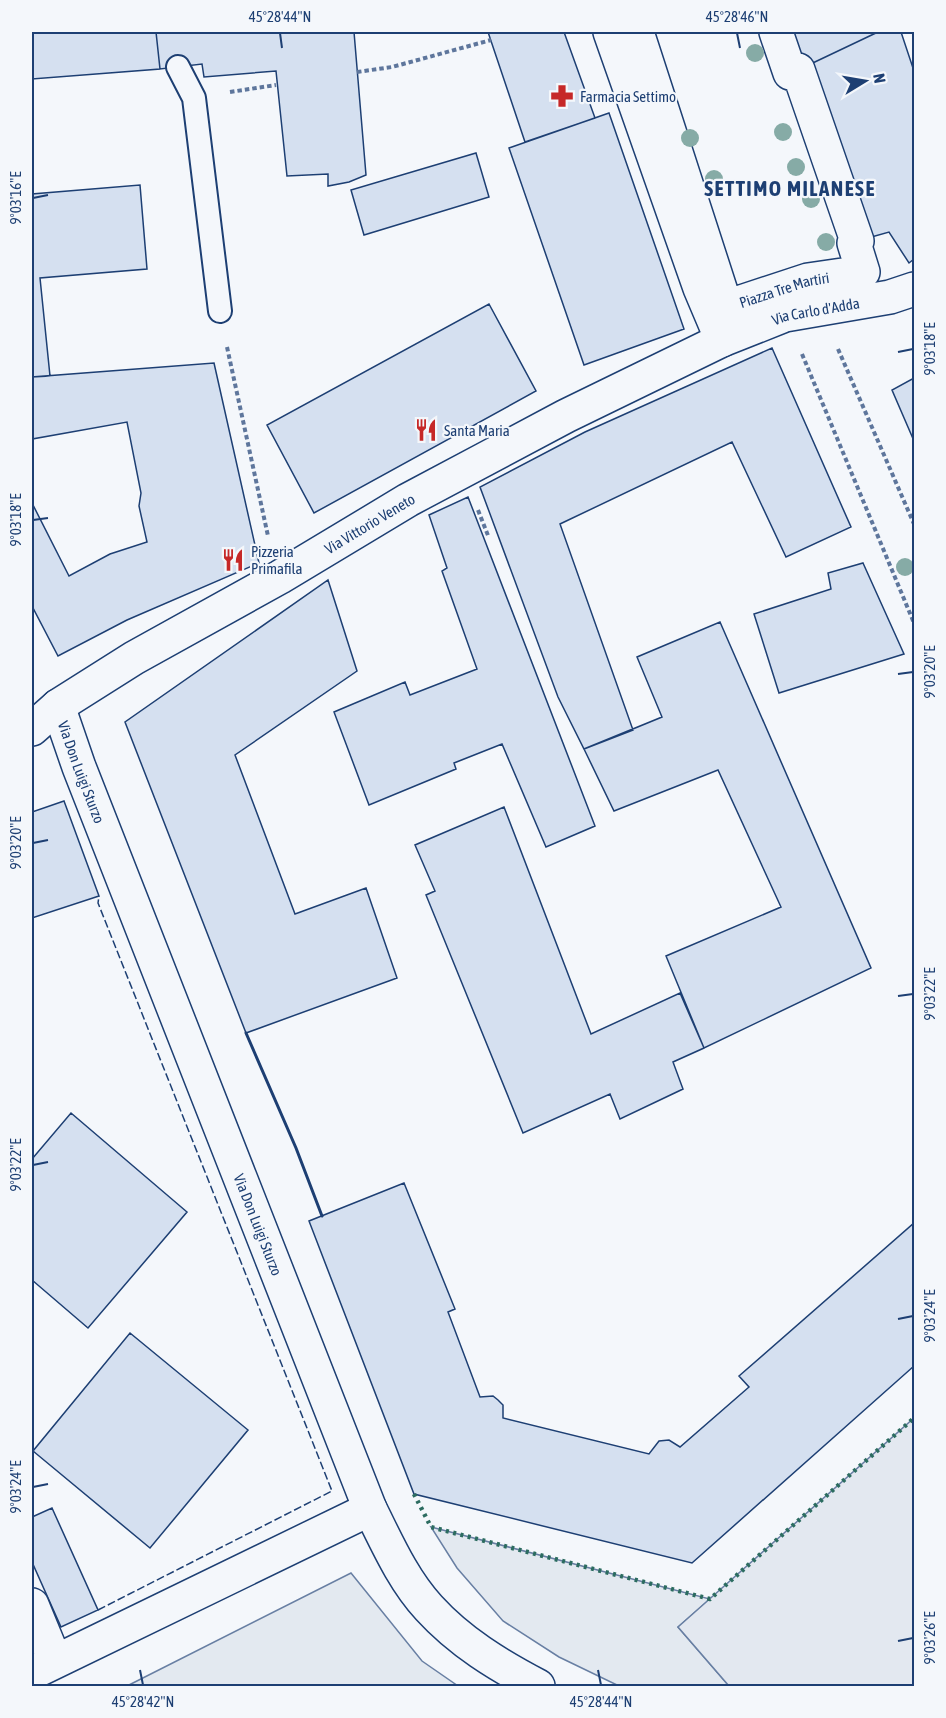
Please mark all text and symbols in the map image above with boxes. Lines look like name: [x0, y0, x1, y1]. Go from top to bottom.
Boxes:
text: 45°28'44"N: [249, 8, 311, 25]
text: 45°28'46"N: [706, 8, 768, 25]
north arrow: [835, 51, 895, 111]
text: N: [870, 72, 889, 84]
pharmacy icon: Farmacia Settimo: [549, 83, 575, 109]
place label: Farmacia Settimo: [580, 88, 676, 105]
text: 9°03'16"E: [7, 171, 24, 225]
district label: SETTIMO MILANESE: [704, 176, 876, 200]
street label: Piazza Tre Martiri: [737, 269, 830, 311]
street label: Via Carlo d'Adda: [769, 294, 861, 328]
text: 9°03'18"E: [921, 322, 938, 376]
restaurant icon: Santa Maria: [413, 417, 439, 443]
place label: Santa Maria: [444, 422, 510, 439]
street label: Via Vittorio Veneto: [321, 490, 417, 557]
text: 9°03'18"E: [7, 493, 24, 547]
place label: Pizzeria Primafila: [251, 543, 303, 577]
restaurant icon: Pizzeria Primafila: [220, 547, 246, 573]
text: 9°03'20"E: [921, 645, 938, 699]
street label: Via Don Luigi Sturzo: [55, 718, 109, 825]
text: 9°03'20"E: [7, 816, 24, 870]
text: 9°03'22"E: [921, 967, 938, 1021]
text: 9°03'22"E: [7, 1138, 24, 1192]
street label: Via Don Luigi Sturzo: [231, 1171, 286, 1278]
text: 9°03'24"E: [921, 1289, 938, 1343]
text: 9°03'24"E: [7, 1460, 24, 1514]
text: 9°03'26"E: [921, 1611, 938, 1665]
text: 45°28'42"N: [112, 1693, 174, 1710]
text: 45°28'44"N: [570, 1693, 632, 1710]

